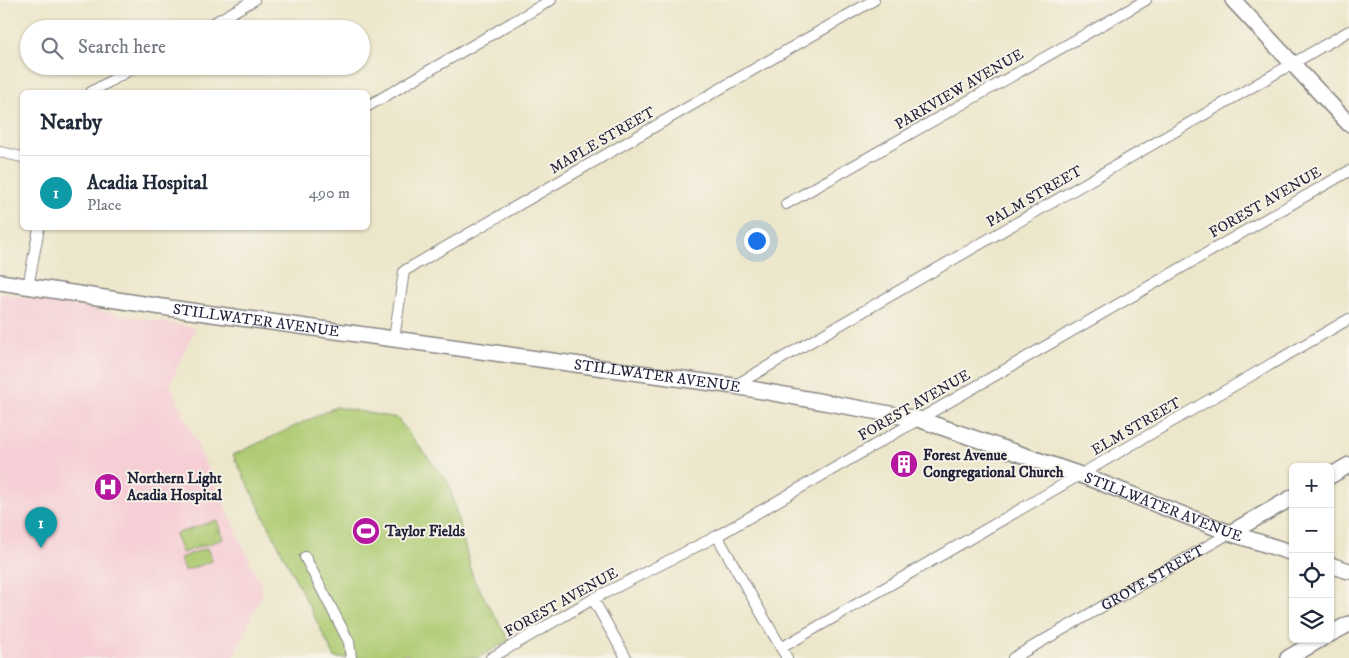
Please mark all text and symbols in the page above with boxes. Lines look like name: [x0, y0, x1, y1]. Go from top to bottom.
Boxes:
search box: [20, 20, 370, 75]
icon: search: [38, 34, 66, 62]
text: Search here: [78, 36, 166, 59]
street label: PARKVIEW AVENUE: [892, 45, 1027, 134]
street label: MAPLE STREET: [546, 102, 659, 178]
text: Nearby: [40, 110, 102, 136]
street label: PALM STREET: [983, 161, 1086, 232]
street label: FOREST AVENUE: [1206, 162, 1325, 242]
text: Acadia Hospital: [87, 172, 207, 195]
text: 1: [53, 183, 59, 203]
text: 490 m: [309, 183, 350, 203]
text: Place: [87, 195, 121, 215]
your location: [744, 228, 770, 254]
street label: STILLWATER AVENUE: [172, 300, 341, 341]
street label: STILLWATER AVENUE: [573, 355, 742, 397]
street label: FOREST AVENUE: [855, 365, 974, 445]
street label: ELM STREET: [1088, 393, 1185, 460]
place label: Forest Avenue Congregational Church: [923, 446, 1064, 482]
building icon: Forest Avenue Congregational Church: [889, 449, 919, 479]
map controls: [1289, 463, 1334, 643]
button: +: [1289, 463, 1334, 508]
street label: STILLWATER AVENUE: [1082, 468, 1245, 546]
place label: Northern Light Acadia Hospital: [126, 469, 223, 505]
hospital icon: Northern Light Acadia Hospital: [93, 472, 123, 502]
pin: 1: [25, 507, 57, 548]
button: −: [1289, 508, 1334, 553]
sports icon: Taylor Fields: [351, 516, 381, 546]
place label: Taylor Fields: [384, 522, 465, 541]
street label: GROVE STREET: [1098, 541, 1208, 615]
button: locate: [1289, 553, 1334, 598]
street label: FOREST AVENUE: [501, 563, 621, 641]
button: layers: [1289, 598, 1334, 643]

